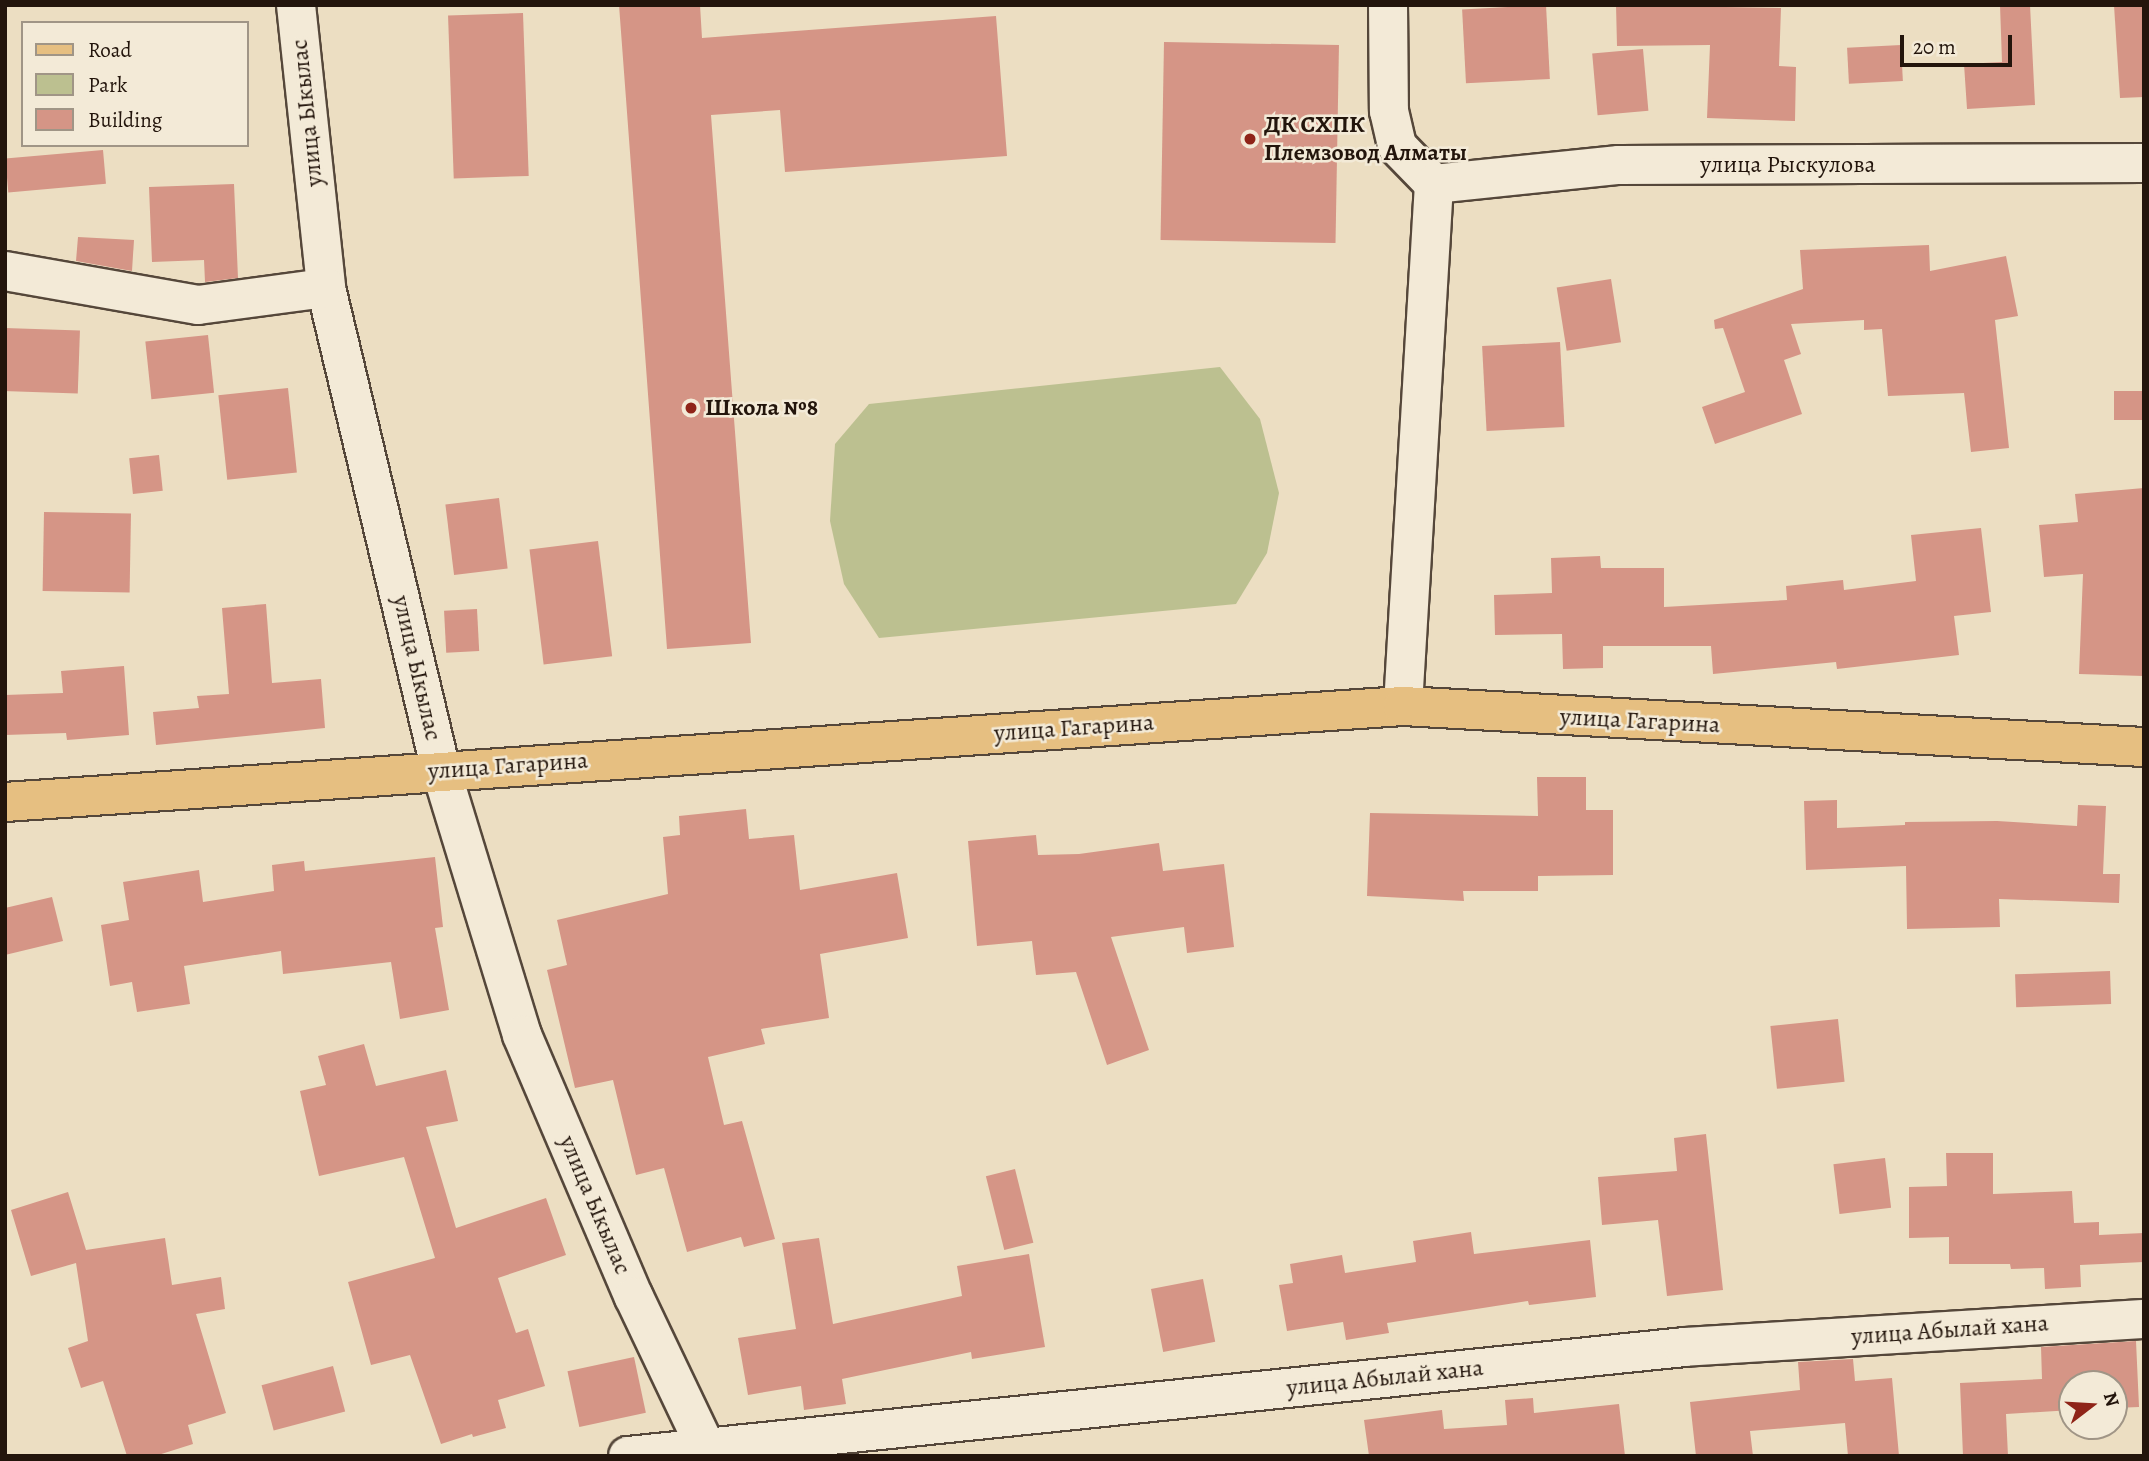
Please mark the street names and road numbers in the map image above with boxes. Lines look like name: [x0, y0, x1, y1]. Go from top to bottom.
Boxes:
street label: улица Ыкылас: [285, 38, 329, 188]
street label: улица Рыскулова: [1700, 151, 1876, 179]
street label: улица Ыкылас: [386, 593, 448, 743]
street label: улица Гагарина: [1559, 702, 1721, 740]
street label: улица Гагарина: [993, 708, 1155, 748]
street label: улица Гагарина: [427, 746, 589, 786]
street label: улица Ыкылас: [553, 1131, 637, 1279]
street label: улица Абылай хана: [1850, 1309, 2050, 1351]
street label: улица Абылай хана: [1285, 1353, 1485, 1403]

